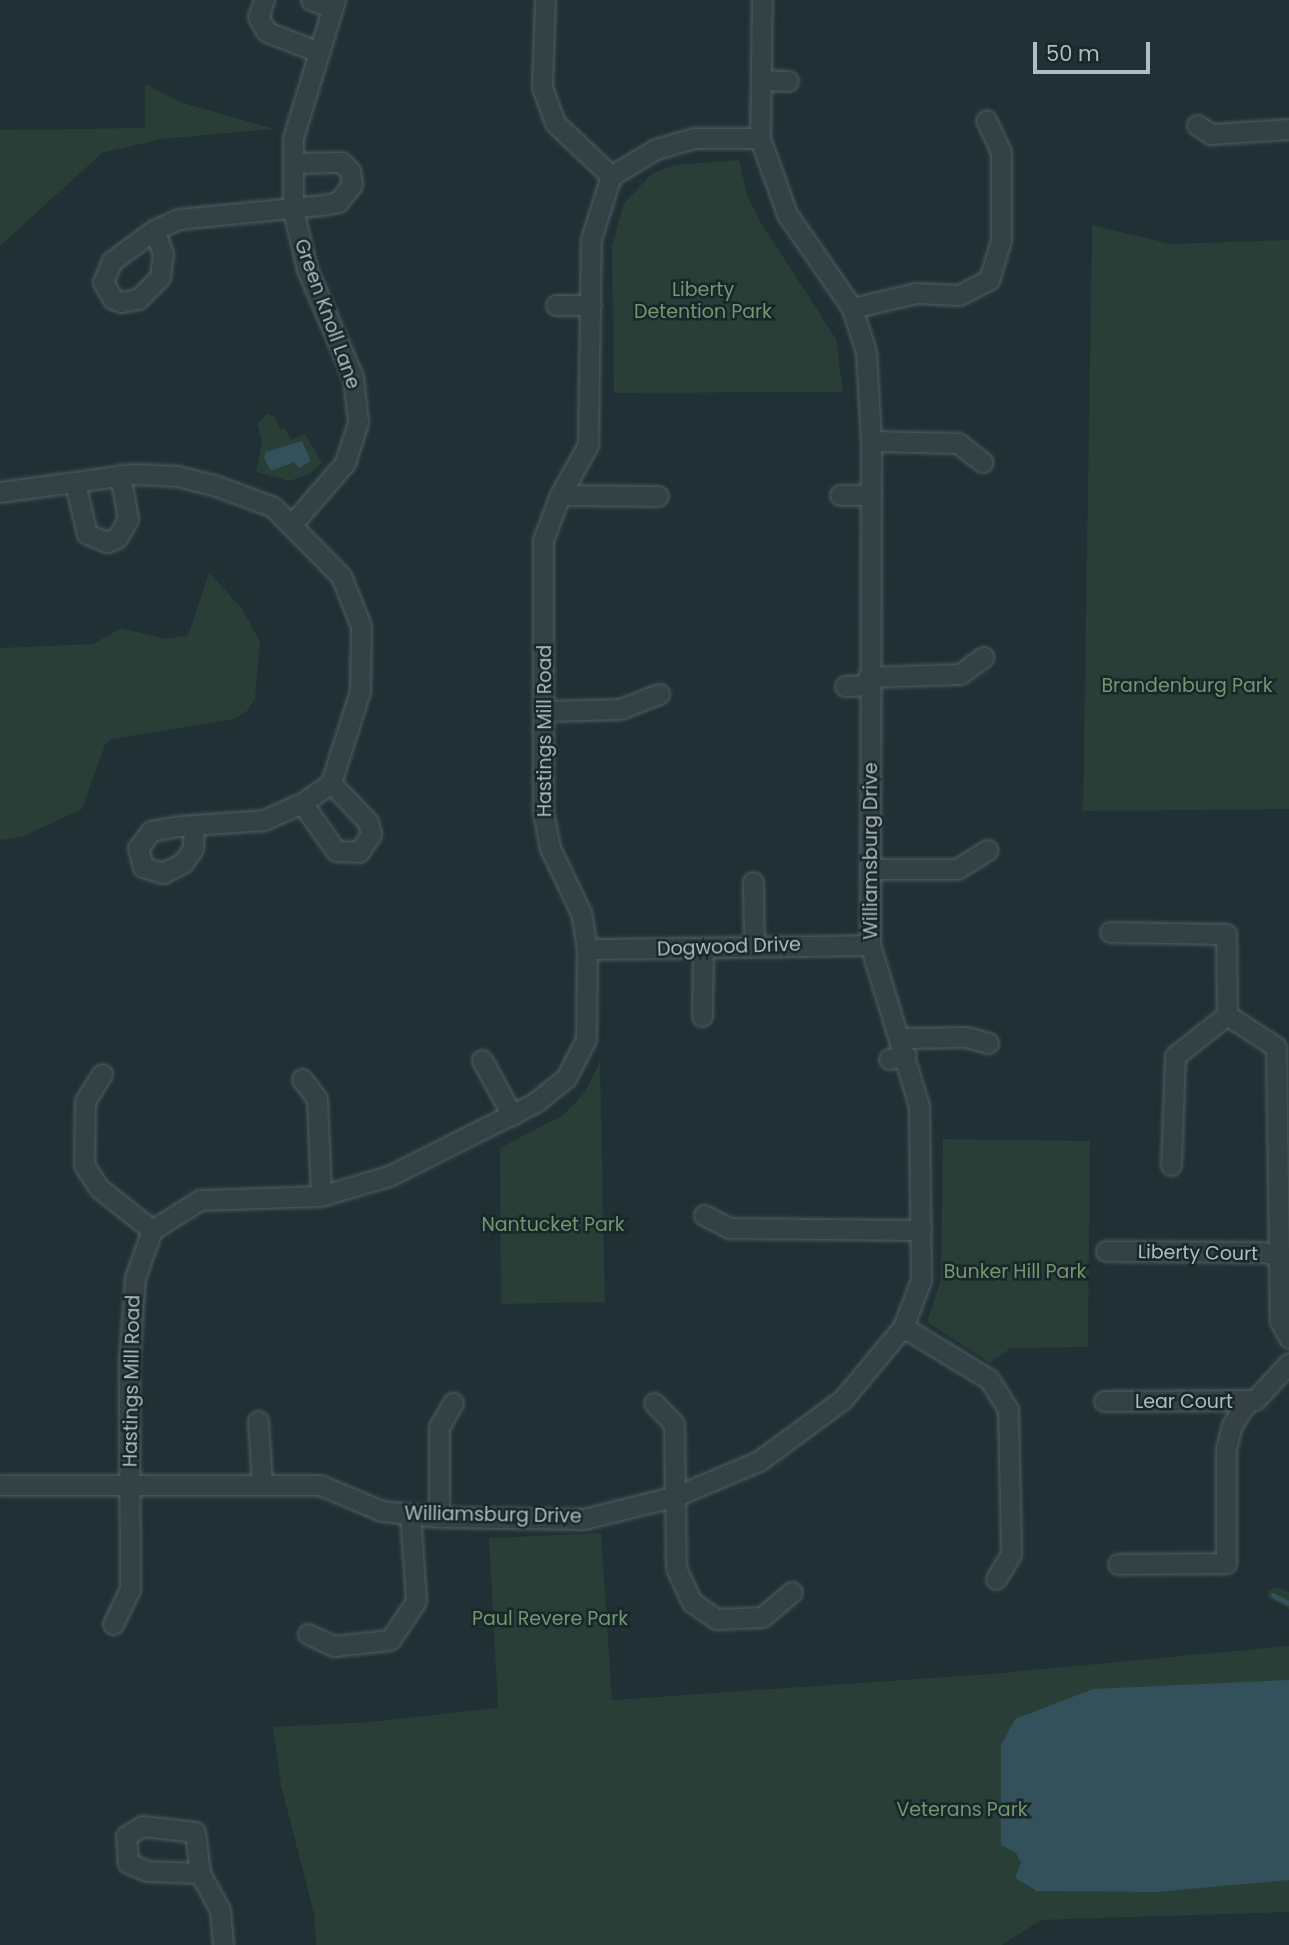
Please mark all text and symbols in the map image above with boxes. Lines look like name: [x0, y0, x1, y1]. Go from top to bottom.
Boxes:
scale bar: [1037, 28, 1154, 72]
text: 50 m: [1046, 39, 1100, 68]
street label: Green Knoll Lane: [289, 236, 365, 392]
park label: Liberty Detention Park: [634, 279, 772, 323]
street label: Hastings Mill Road: [534, 645, 556, 817]
park label: Brandenburg Park: [1101, 675, 1273, 697]
street label: Williamsburg Drive: [860, 762, 882, 940]
street label: Dogwood Drive: [657, 933, 801, 961]
park label: Nantucket Park: [481, 1214, 625, 1236]
street label: Liberty Court: [1138, 1241, 1258, 1265]
park label: Bunker Hill Park: [944, 1261, 1086, 1283]
street label: Hastings Mill Road: [119, 1295, 145, 1467]
street label: Lear Court: [1135, 1391, 1233, 1413]
street label: Williamsburg Drive: [404, 1502, 582, 1528]
park label: Paul Revere Park: [472, 1608, 628, 1630]
park label: Veterans Park: [896, 1799, 1028, 1821]

